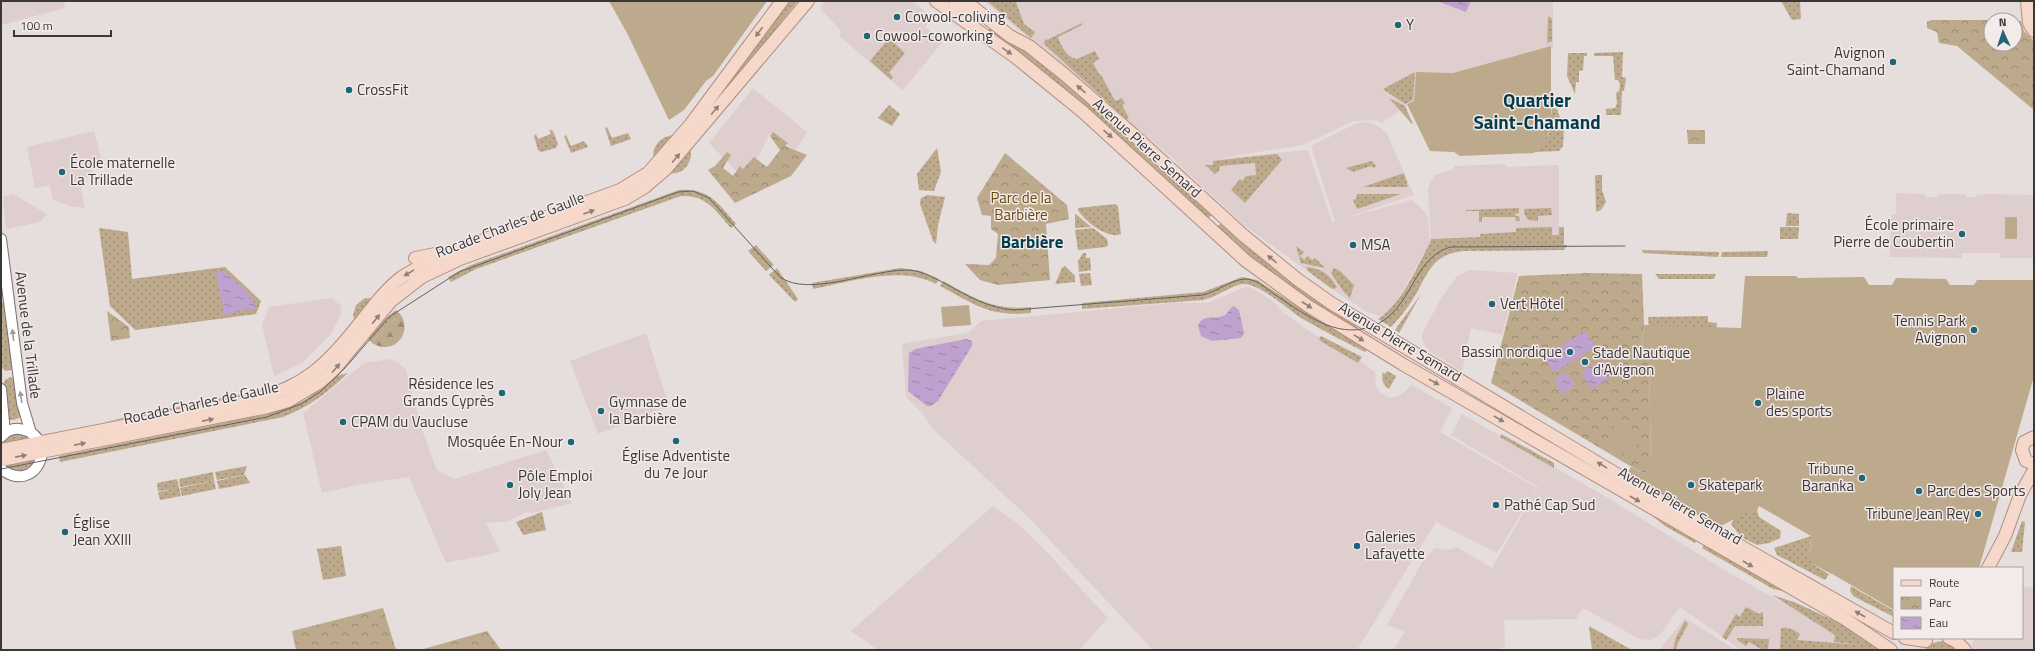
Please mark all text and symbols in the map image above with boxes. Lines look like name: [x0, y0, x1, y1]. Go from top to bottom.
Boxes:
place label: Cowool-coliving: [905, 5, 1006, 28]
scale bar: [14, 12, 111, 38]
marker: Cowool-coliving: [892, 12, 902, 22]
north arrow: [1983, 12, 2023, 52]
place label: Y: [1406, 13, 1414, 36]
text: N: [1998, 14, 2007, 30]
text: 100 m: [20, 16, 53, 35]
marker: Y: [1393, 20, 1403, 30]
place label: Cowool-coworking: [875, 24, 993, 47]
one-way arrow: [755, 27, 763, 37]
marker: Cowool-coworking: [862, 31, 872, 41]
place label: Avignon Saint-Chamand: [1787, 41, 1885, 81]
one-way arrow: [1002, 47, 1012, 55]
marker: Avignon Saint-Chamand: [1888, 57, 1898, 67]
place label: CrossFit: [357, 78, 409, 101]
one-way arrow: [1076, 84, 1086, 93]
marker: CrossFit: [344, 85, 354, 95]
district label: Quartier Saint-Chamand: [1473, 85, 1601, 136]
street label: Avenue Pierre Semard: [1088, 92, 1207, 203]
one-way arrow: [711, 104, 720, 115]
one-way arrow: [1102, 129, 1113, 138]
place label: École maternelle La Trillade: [70, 151, 175, 191]
one-way arrow: [672, 152, 681, 163]
marker: École maternelle La Trillade: [57, 167, 67, 177]
street label: Rocade Charles de Gaulle: [432, 185, 588, 264]
park label: Parc de la Barbière: [990, 186, 1052, 226]
one-way arrow: [583, 209, 595, 215]
place label: École primaire Pierre de Coubertin: [1833, 213, 1954, 253]
district label: Barbière: [1001, 229, 1064, 255]
marker: École primaire Pierre de Coubertin: [1957, 229, 1967, 239]
place label: MSA: [1361, 233, 1391, 256]
marker: MSA: [1348, 240, 1358, 250]
one-way arrow: [1267, 254, 1278, 263]
street label: Avenue de la Trillade: [9, 270, 48, 400]
one-way arrow: [403, 270, 415, 277]
place label: Vert Hôtel: [1500, 292, 1564, 315]
street label: Avenue Pierre Semard: [1334, 296, 1466, 387]
marker: Vert Hôtel: [1487, 299, 1497, 309]
one-way arrow: [1302, 301, 1312, 309]
place label: Tennis Park Avignon: [1894, 309, 1966, 349]
one-way arrow: [371, 313, 380, 324]
marker: Tennis Park Avignon: [1969, 325, 1979, 335]
one-way arrow: [9, 329, 16, 341]
one-way arrow: [1353, 334, 1365, 341]
place label: Bassin nordique: [1461, 340, 1562, 363]
place label: Stade Nautique d'Avignon: [1593, 341, 1690, 381]
marker: Bassin nordique: [1565, 347, 1575, 357]
marker: Stade Nautique d'Avignon: [1580, 357, 1590, 367]
one-way arrow: [331, 363, 340, 373]
place label: Résidence les Grands Cyprès: [403, 372, 494, 412]
street label: Rocade Charles de Gaulle: [121, 375, 281, 430]
one-way arrow: [1429, 379, 1440, 386]
place label: Plaine des sports: [1766, 382, 1832, 422]
marker: Résidence les Grands Cyprès: [497, 388, 507, 398]
place label: Gymnase de la Barbière: [609, 390, 687, 430]
one-way arrow: [18, 391, 24, 403]
marker: Plaine des sports: [1753, 398, 1763, 408]
marker: Gymnase de la Barbière: [596, 406, 606, 416]
place label: CPAM du Vaucluse: [351, 410, 468, 433]
one-way arrow: [1493, 415, 1505, 422]
one-way arrow: [202, 416, 214, 422]
marker: CPAM du Vaucluse: [338, 417, 348, 427]
place label: Mosquée En-Nour: [447, 430, 563, 453]
marker: Église Adventiste du 7e Jour: [671, 436, 681, 446]
marker: Mosquée En-Nour: [566, 437, 576, 447]
one-way arrow: [74, 441, 86, 447]
place label: Église Adventiste du 7e Jour: [622, 444, 730, 484]
one-way arrow: [15, 453, 28, 459]
place label: Tribune Baranka: [1802, 457, 1854, 497]
one-way arrow: [1597, 461, 1607, 469]
street label: Avenue Pierre Semard: [1614, 461, 1747, 550]
place label: Pôle Emploi Joly Jean: [518, 464, 593, 504]
place label: Skatepark: [1699, 473, 1762, 496]
marker: Tribune Baranka: [1857, 473, 1867, 483]
place label: Parc des Sports: [1927, 479, 2025, 502]
marker: Pôle Emploi Joly Jean: [505, 480, 515, 490]
marker: Skatepark: [1686, 480, 1696, 490]
marker: Parc des Sports: [1914, 486, 1924, 496]
place label: Pathé Cap Sud: [1504, 493, 1595, 516]
one-way arrow: [1629, 495, 1641, 502]
marker: Pathé Cap Sud: [1491, 500, 1501, 510]
place label: Tribune Jean Rey: [1866, 502, 1970, 525]
marker: Tribune Jean Rey: [1973, 509, 1983, 519]
place label: Église Jean XXIII: [73, 511, 132, 551]
place label: Galeries Lafayette: [1365, 525, 1425, 565]
marker: Église Jean XXIII: [60, 527, 70, 537]
marker: Galeries Lafayette: [1352, 541, 1362, 551]
one-way arrow: [1742, 561, 1754, 568]
legend: [1893, 567, 2023, 639]
text: Route: [1929, 573, 1959, 592]
text: Parc: [1929, 593, 1951, 612]
one-way arrow: [1854, 610, 1866, 617]
text: Eau: [1929, 613, 1948, 632]

